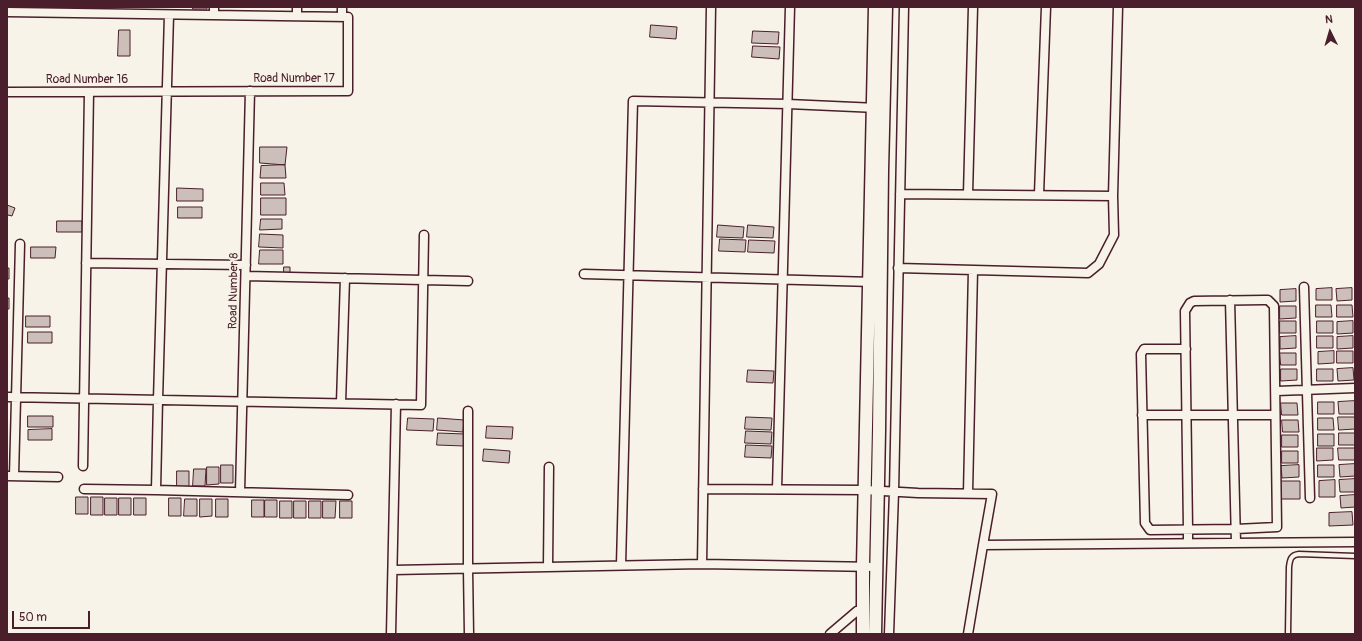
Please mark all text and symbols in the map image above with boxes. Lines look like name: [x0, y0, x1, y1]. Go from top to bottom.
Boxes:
north arrow: [1310, 12, 1350, 52]
text: N: [1325, 13, 1333, 26]
street label: Road Number 17: [253, 72, 335, 86]
street label: Road Number 16: [46, 73, 128, 87]
street label: Road Number 8: [226, 253, 242, 329]
scale bar: [14, 603, 92, 629]
text: 50 m: [19, 610, 47, 625]

